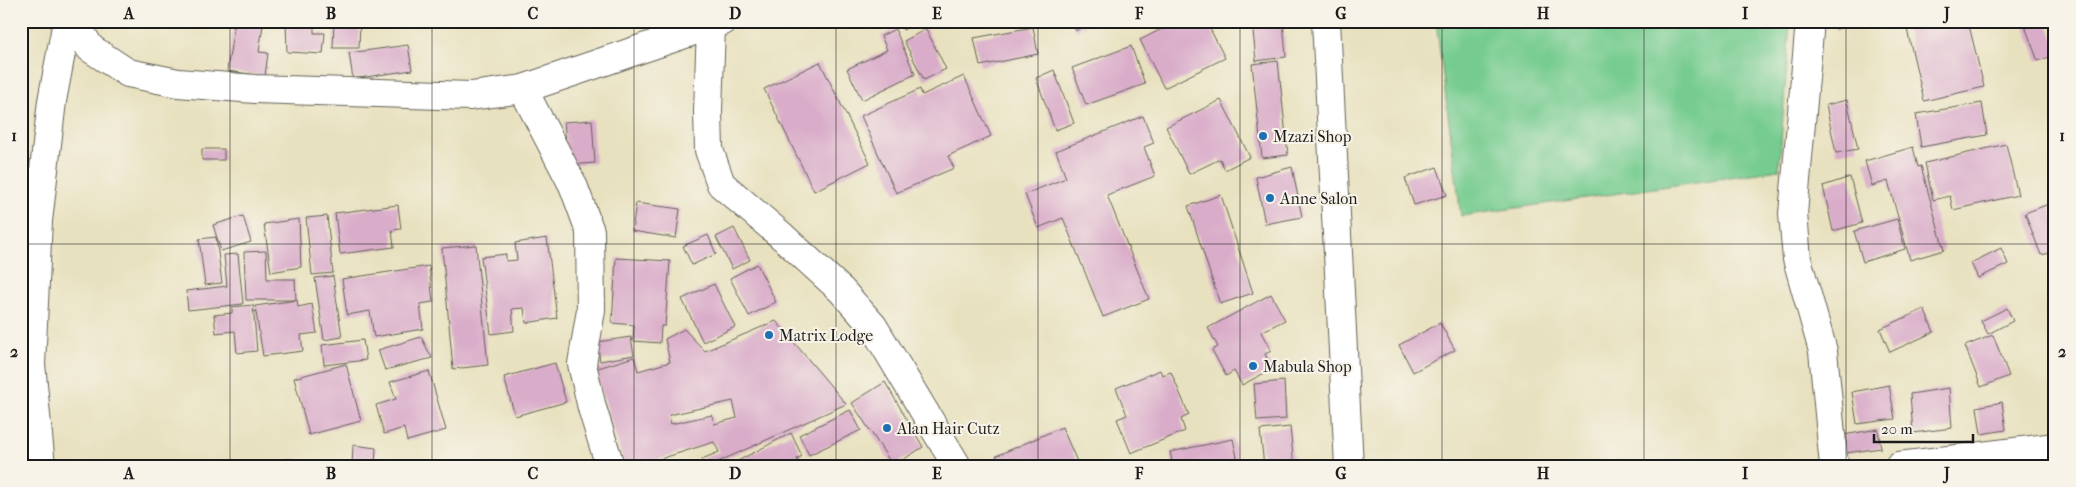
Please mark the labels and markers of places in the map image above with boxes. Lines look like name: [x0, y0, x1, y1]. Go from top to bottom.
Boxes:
place label: Mzazi Shop: [1273, 127, 1352, 146]
marker: Mzazi Shop: [1257, 130, 1269, 142]
place label: Anne Salon: [1279, 189, 1358, 208]
marker: Anne Salon: [1264, 192, 1276, 204]
place label: Matrix Lodge: [779, 326, 873, 345]
marker: Matrix Lodge: [763, 329, 775, 341]
place label: Mabula Shop: [1263, 357, 1352, 376]
marker: Mabula Shop: [1247, 360, 1259, 372]
place label: Alan Hair Cutz: [896, 419, 1000, 438]
marker: Alan Hair Cutz: [881, 422, 893, 434]

